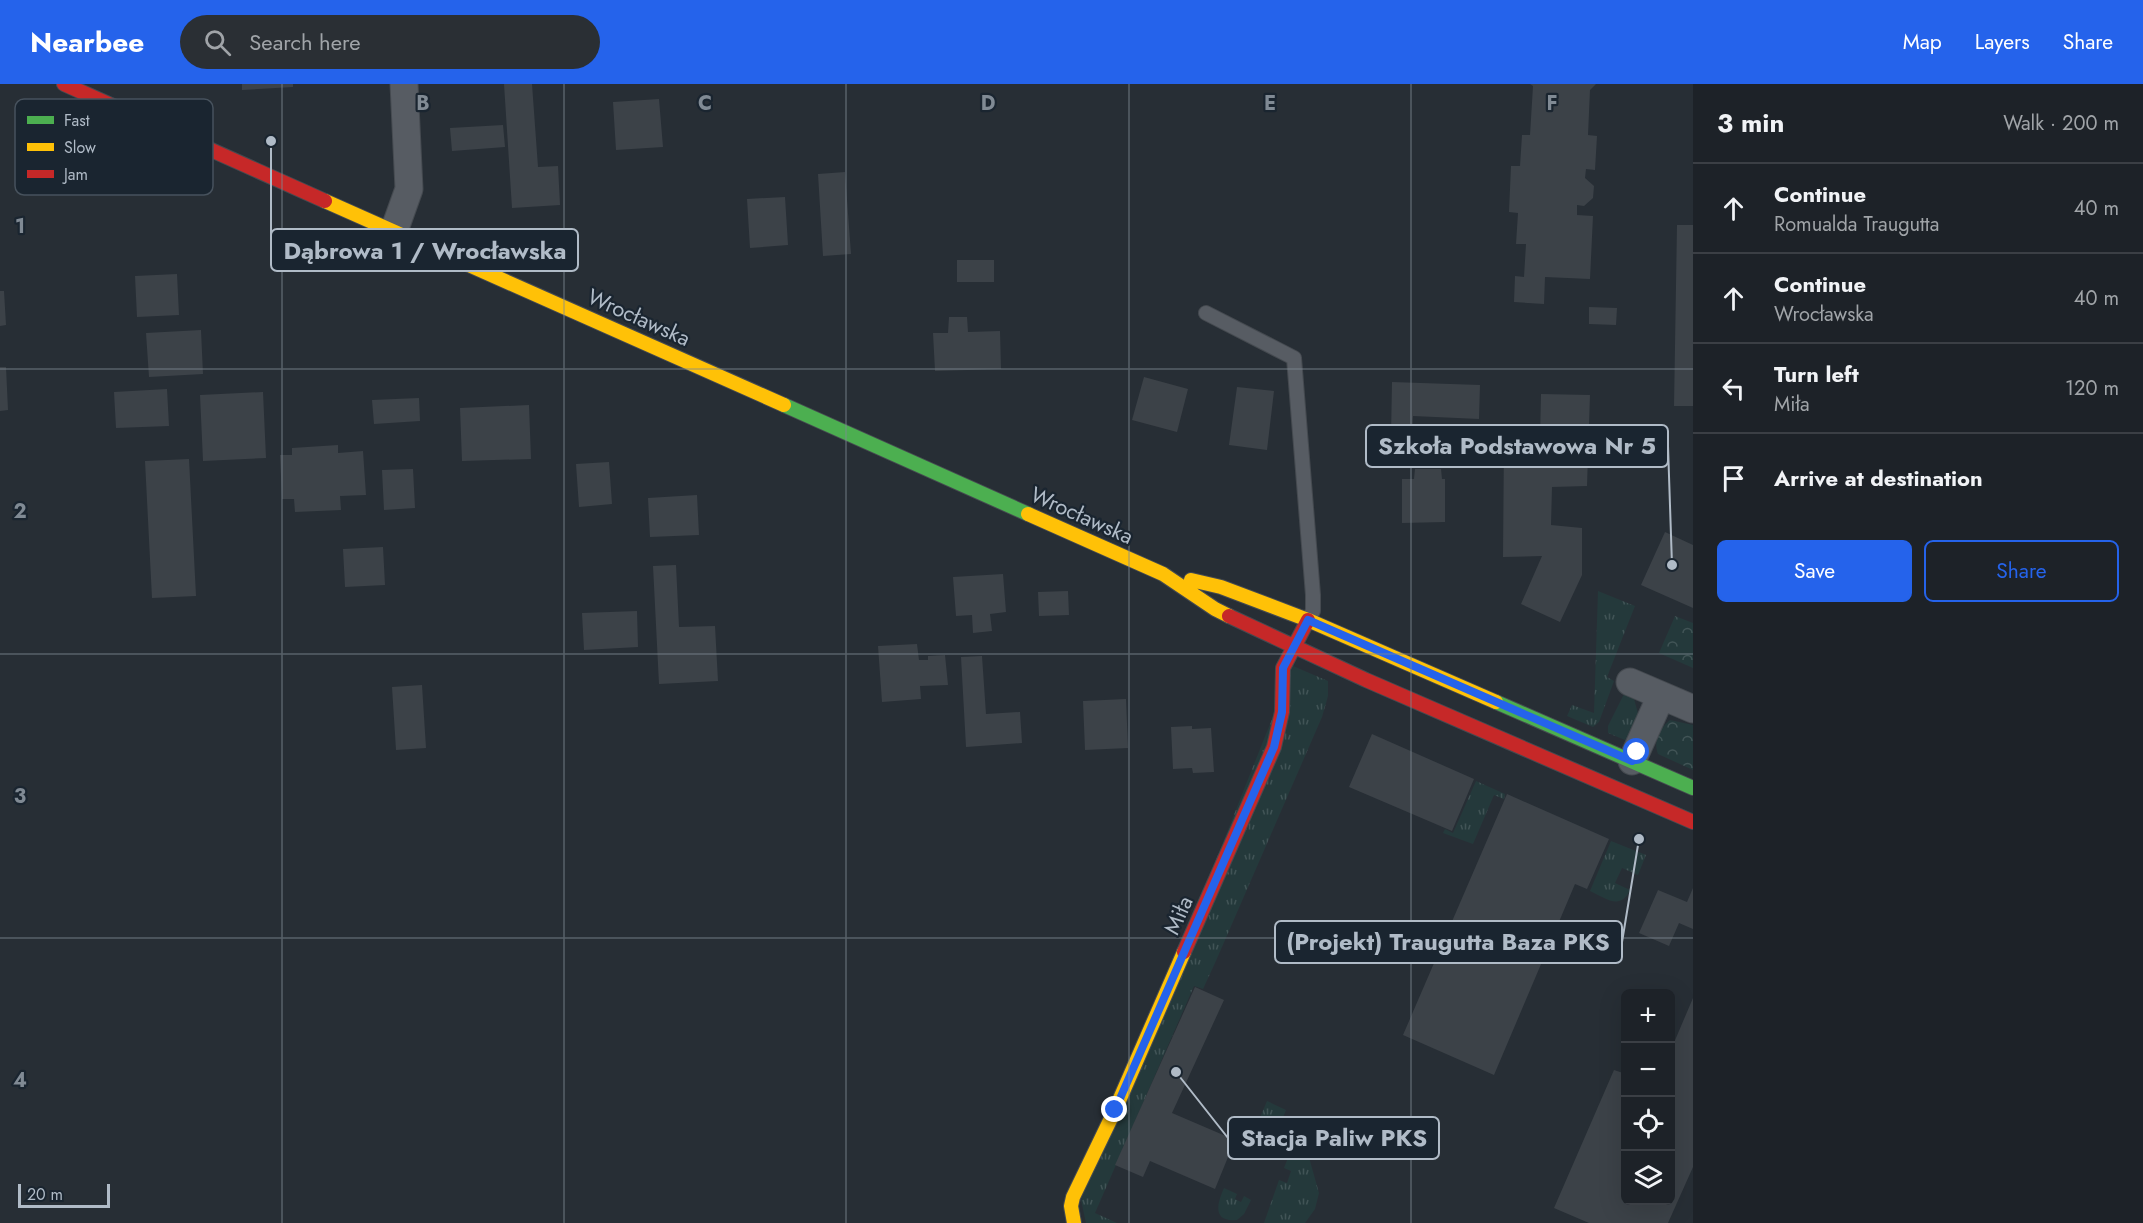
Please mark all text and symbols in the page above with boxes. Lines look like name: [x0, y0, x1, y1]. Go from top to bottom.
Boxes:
search box: [180, 15, 600, 69]
text: Nearbee: [30, 22, 144, 63]
icon: search: [201, 26, 234, 59]
text: Search here: [249, 26, 361, 58]
text: Map: [1903, 27, 1942, 57]
text: Layers: [1975, 27, 2030, 57]
text: Share: [2063, 27, 2113, 57]
text: B: [416, 89, 430, 118]
text: C: [698, 89, 712, 118]
text: D: [981, 89, 995, 118]
text: E: [1264, 89, 1276, 118]
text: F: [1546, 89, 1558, 118]
legend: [15, 99, 213, 195]
text: 3 min: [1717, 104, 1784, 142]
text: Fast: [64, 109, 90, 132]
text: Walk · 200 m: [2003, 109, 2119, 138]
text: Slow: [64, 136, 96, 159]
text: Jam: [62, 163, 88, 186]
text: Continue: [1774, 178, 1866, 210]
icon: ahead: [1717, 192, 1750, 225]
text: 40 m: [2074, 194, 2119, 223]
text: Romualda Traugutta: [1774, 210, 1939, 239]
text: 1: [15, 212, 25, 241]
callout: Dąbrowa 1 / Wrocławska: [271, 229, 578, 271]
text: Dąbrowa 1 / Wrocławska: [283, 233, 567, 268]
text: Continue: [1774, 268, 1866, 300]
street label: Wrocławska: [582, 280, 696, 354]
icon: ahead: [1717, 282, 1750, 315]
text: 40 m: [2074, 284, 2119, 313]
text: Wrocławska: [1774, 300, 1874, 329]
text: Turn left: [1774, 358, 1859, 390]
icon: left: [1717, 372, 1750, 405]
text: 120 m: [2065, 374, 2119, 403]
text: Miła: [1774, 390, 1810, 419]
callout: Szkoła Podstawowa Nr 5: [1366, 425, 1668, 467]
text: Szkoła Podstawowa Nr 5: [1378, 428, 1656, 463]
icon: arrive: [1717, 462, 1750, 495]
text: Arrive at destination: [1774, 462, 1983, 494]
street label: Wrocławska: [1025, 478, 1139, 552]
text: 2: [13, 497, 27, 526]
button: Save: [1717, 540, 1912, 602]
button: Share: [1924, 540, 2119, 602]
route start: [1623, 738, 1649, 764]
text: 3: [14, 782, 26, 811]
street label: Miła: [1155, 891, 1201, 939]
callout: (Projekt) Traugutta Baza PKS: [1275, 921, 1622, 963]
text: (Projekt) Traugutta Baza PKS: [1286, 924, 1610, 959]
map controls: [1621, 989, 1675, 1205]
button: +: [1621, 989, 1675, 1043]
button: −: [1621, 1043, 1675, 1097]
text: 4: [13, 1066, 27, 1095]
route end: [1101, 1096, 1127, 1122]
button: locate: [1621, 1097, 1675, 1151]
callout: Stacja Paliw PKS: [1228, 1117, 1439, 1159]
text: Stacja Paliw PKS: [1241, 1120, 1427, 1155]
button: layers: [1621, 1151, 1675, 1205]
scale bar: [18, 1181, 110, 1208]
text: 20 m: [27, 1183, 63, 1206]

